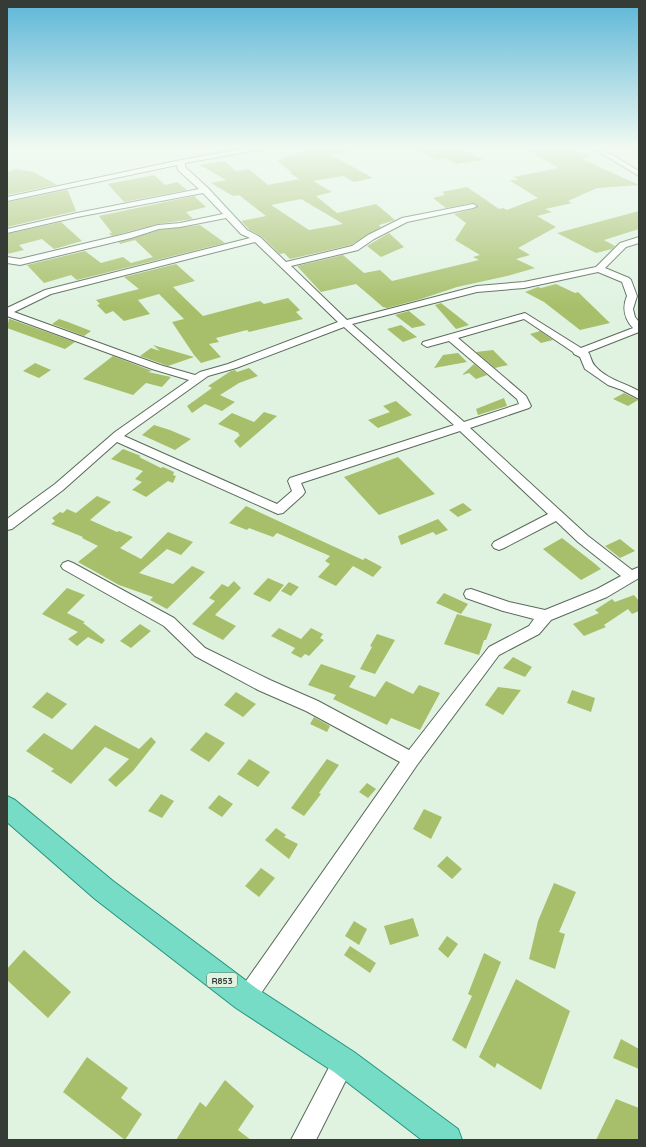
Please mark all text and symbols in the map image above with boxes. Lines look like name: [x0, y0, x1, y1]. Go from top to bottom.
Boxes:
road number: R853: [207, 973, 237, 987]

